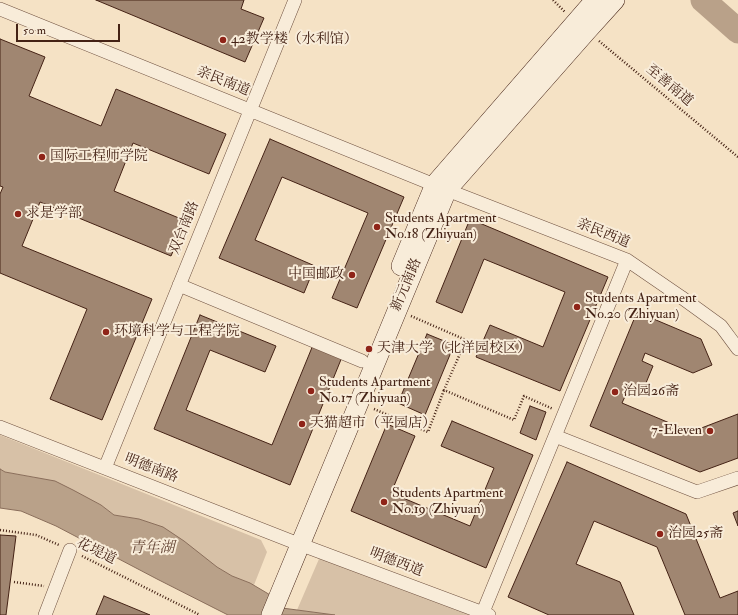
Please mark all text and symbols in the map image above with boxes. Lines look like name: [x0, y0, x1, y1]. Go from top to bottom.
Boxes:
scale bar: [18, 16, 122, 42]
text: 50 m: [23, 23, 46, 38]
place label: 42教学楼（水利馆）: [231, 32, 358, 48]
marker: 42教学楼（水利馆）: [218, 35, 228, 45]
street label: 至善南道: [642, 62, 696, 110]
street label: 亲民南道: [194, 64, 252, 100]
place label: 国际工程师学院: [50, 149, 148, 165]
marker: 国际工程师学院: [37, 152, 47, 162]
street label: 双台南路: [167, 199, 203, 257]
place label: 求是学部: [26, 206, 82, 222]
marker: 求是学部: [13, 209, 23, 219]
place label: Students Apartment No.18 (Zhiyuan): [385, 211, 497, 244]
street label: 亲民西道: [574, 216, 632, 252]
marker: Students Apartment No.18 (Zhiyuan): [372, 222, 382, 232]
street label: 新元南路: [388, 256, 426, 314]
place label: 中国邮政: [288, 267, 344, 283]
marker: 中国邮政: [347, 270, 357, 280]
place label: Students Apartment No.20 (Zhiyuan): [585, 291, 697, 324]
marker: Students Apartment No.20 (Zhiyuan): [572, 302, 582, 312]
place label: 环境科学与工程学院: [114, 324, 240, 340]
marker: 环境科学与工程学院: [101, 327, 111, 337]
place label: 天津大学（北洋园校区）: [377, 341, 531, 357]
marker: 天津大学（北洋园校区）: [364, 344, 374, 354]
place label: Students Apartment No.17 (Zhiyuan): [319, 375, 431, 408]
place label: 治园26斋: [623, 384, 679, 400]
marker: Students Apartment No.17 (Zhiyuan): [306, 386, 316, 396]
marker: 治园26斋: [610, 387, 620, 397]
place label: 天猫超市（平园店）: [310, 416, 436, 432]
marker: 天猫超市（平园店）: [297, 419, 307, 429]
place label: 7-Eleven: [651, 423, 702, 439]
marker: 7-Eleven: [705, 426, 715, 436]
street label: 明德南路: [122, 451, 180, 487]
place label: Students Apartment No.19 (Zhiyuan): [392, 486, 504, 518]
marker: Students Apartment No.19 (Zhiyuan): [379, 497, 389, 507]
place label: 治园25斋: [668, 526, 723, 542]
marker: 治园25斋: [655, 529, 665, 539]
street label: 花堤道: [73, 535, 119, 569]
water label: 青年湖: [130, 540, 174, 558]
street label: 明德西道: [367, 545, 425, 581]

